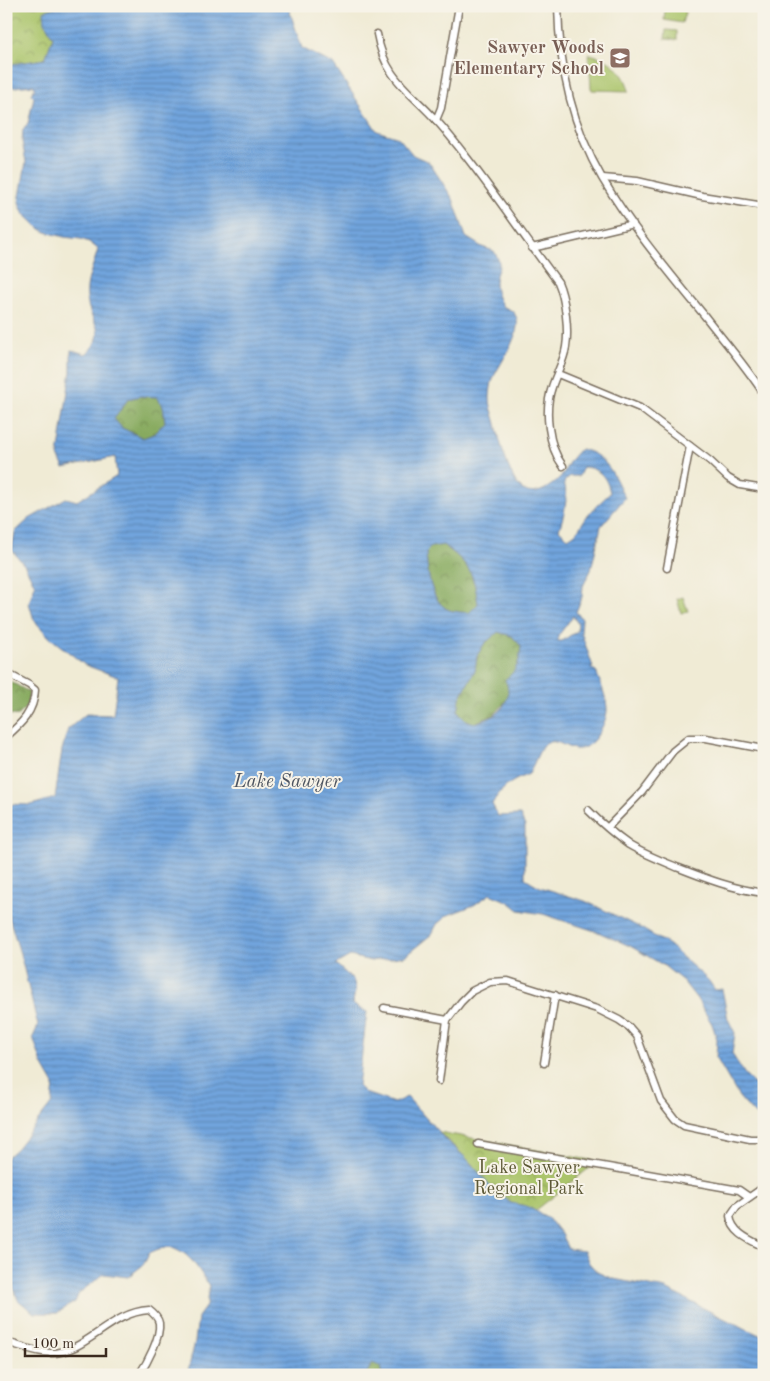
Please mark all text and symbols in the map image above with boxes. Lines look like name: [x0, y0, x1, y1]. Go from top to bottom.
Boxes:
place label: Sawyer Woods Elementary School: [453, 39, 604, 78]
school or university icon: Sawyer Woods Elementary School: [608, 46, 632, 70]
water label: Lake Sawyer: [233, 773, 341, 792]
park label: Lake Sawyer Regional Park: [474, 1159, 584, 1198]
scale bar: [25, 1326, 106, 1358]
text: 100 m: [32, 1337, 74, 1352]

